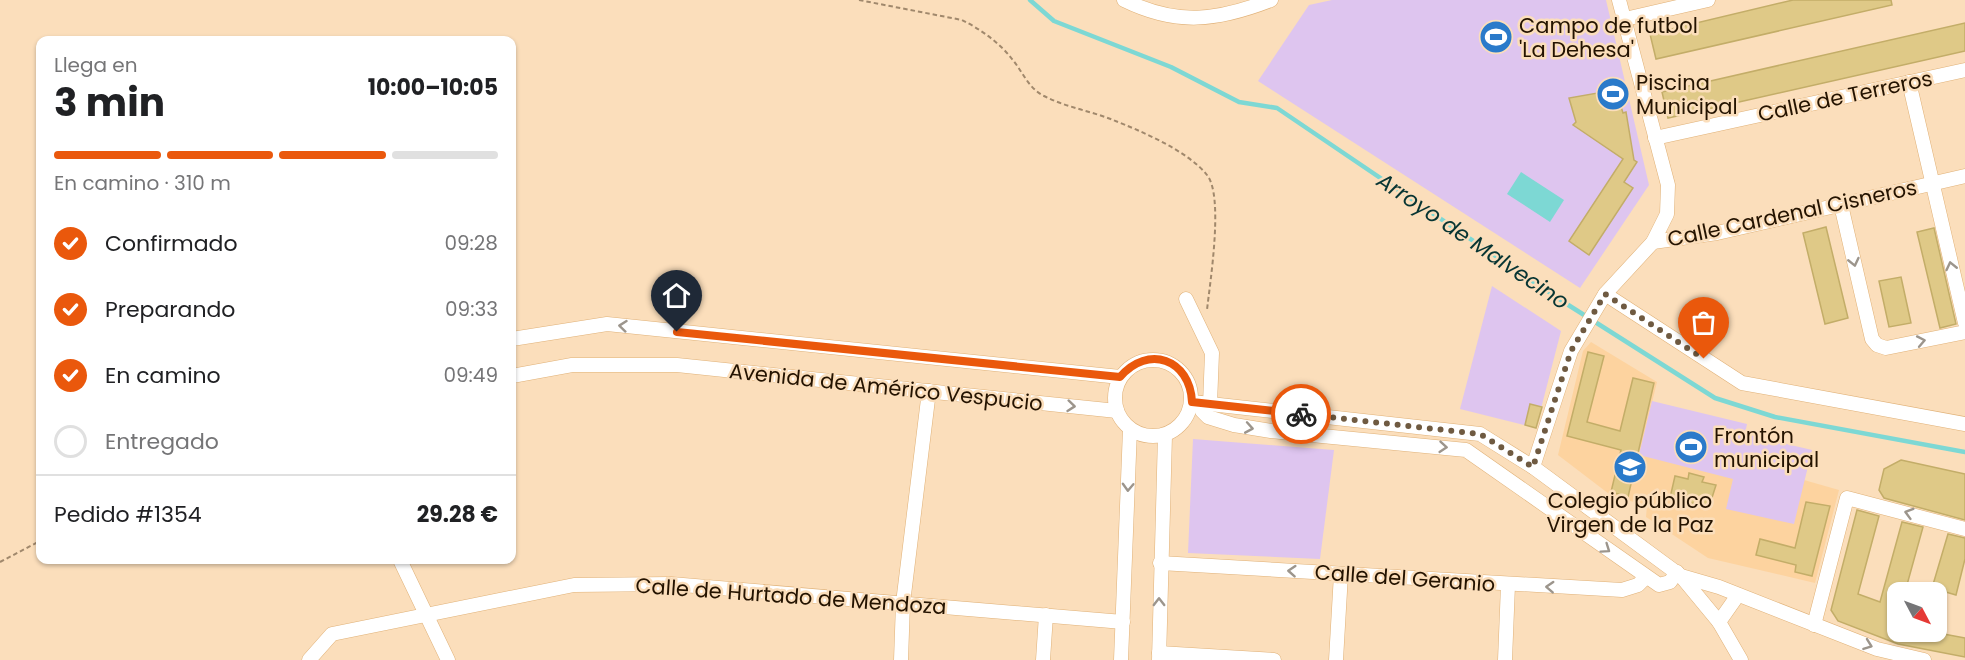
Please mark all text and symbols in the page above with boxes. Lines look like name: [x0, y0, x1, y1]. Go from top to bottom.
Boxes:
place label: Campo de futbol 'La Dehesa': [1519, 11, 1698, 64]
sports icon: Campo de futbol 'La Dehesa': [1478, 19, 1514, 55]
text: Llega en: [54, 51, 138, 79]
street label: Calle de Terreros: [1755, 63, 1935, 129]
place label: Piscina Municipal: [1636, 68, 1738, 121]
text: 10:00–10:05: [368, 72, 498, 103]
text: 3 min: [54, 75, 165, 130]
sports icon: Piscina Municipal: [1595, 76, 1631, 112]
water label: Arroyo de Malvecino: [1370, 165, 1575, 317]
text: En camino · 310 m: [54, 169, 231, 197]
street label: Calle Cardenal Cisneros: [1665, 172, 1919, 254]
icon: check: [54, 227, 87, 260]
text: Confirmado: [105, 228, 238, 259]
text: 09:28: [444, 229, 498, 257]
one-way arrow: [1847, 257, 1860, 267]
one-way arrow: [1946, 261, 1959, 271]
pin: [651, 270, 702, 332]
icon: home: [660, 279, 693, 312]
icon: check: [54, 293, 87, 326]
text: Preparando: [105, 294, 235, 325]
text: 09:33: [445, 295, 498, 323]
pin: [1678, 297, 1729, 359]
icon: bag: [1687, 306, 1720, 339]
one-way arrow: [619, 320, 628, 333]
one-way arrow: [1916, 335, 1926, 348]
street label: Avenida de Américo Vespucio: [728, 356, 1044, 418]
icon: check: [54, 359, 87, 392]
text: En camino: [105, 360, 221, 391]
text: 09:49: [443, 361, 498, 389]
courier: [1271, 384, 1331, 444]
icon: bike: [1285, 398, 1318, 431]
one-way arrow: [1066, 399, 1075, 412]
one-way arrow: [1244, 421, 1253, 433]
place label: Frontón municipal: [1714, 421, 1819, 474]
text: Entregado: [105, 426, 219, 457]
sports icon: Frontón municipal: [1673, 429, 1709, 465]
one-way arrow: [1438, 440, 1447, 453]
school or university icon: Colegio público Virgen de la Paz: [1612, 449, 1648, 485]
one-way arrow: [1121, 483, 1134, 492]
place label: Colegio público Virgen de la Paz: [1546, 486, 1714, 539]
text: Pedido #1354: [54, 499, 202, 530]
text: 29.28 €: [417, 499, 498, 530]
one-way arrow: [1904, 507, 1914, 520]
one-way arrow: [1600, 542, 1611, 553]
street label: Calle del Geranio: [1314, 557, 1496, 599]
one-way arrow: [1288, 565, 1297, 578]
street label: Calle de Hurtado de Mendoza: [634, 571, 948, 621]
one-way arrow: [1545, 580, 1554, 593]
north arrow: [1887, 582, 1947, 642]
map controls: [1887, 582, 1947, 642]
one-way arrow: [1153, 597, 1165, 606]
one-way arrow: [1862, 638, 1873, 651]

